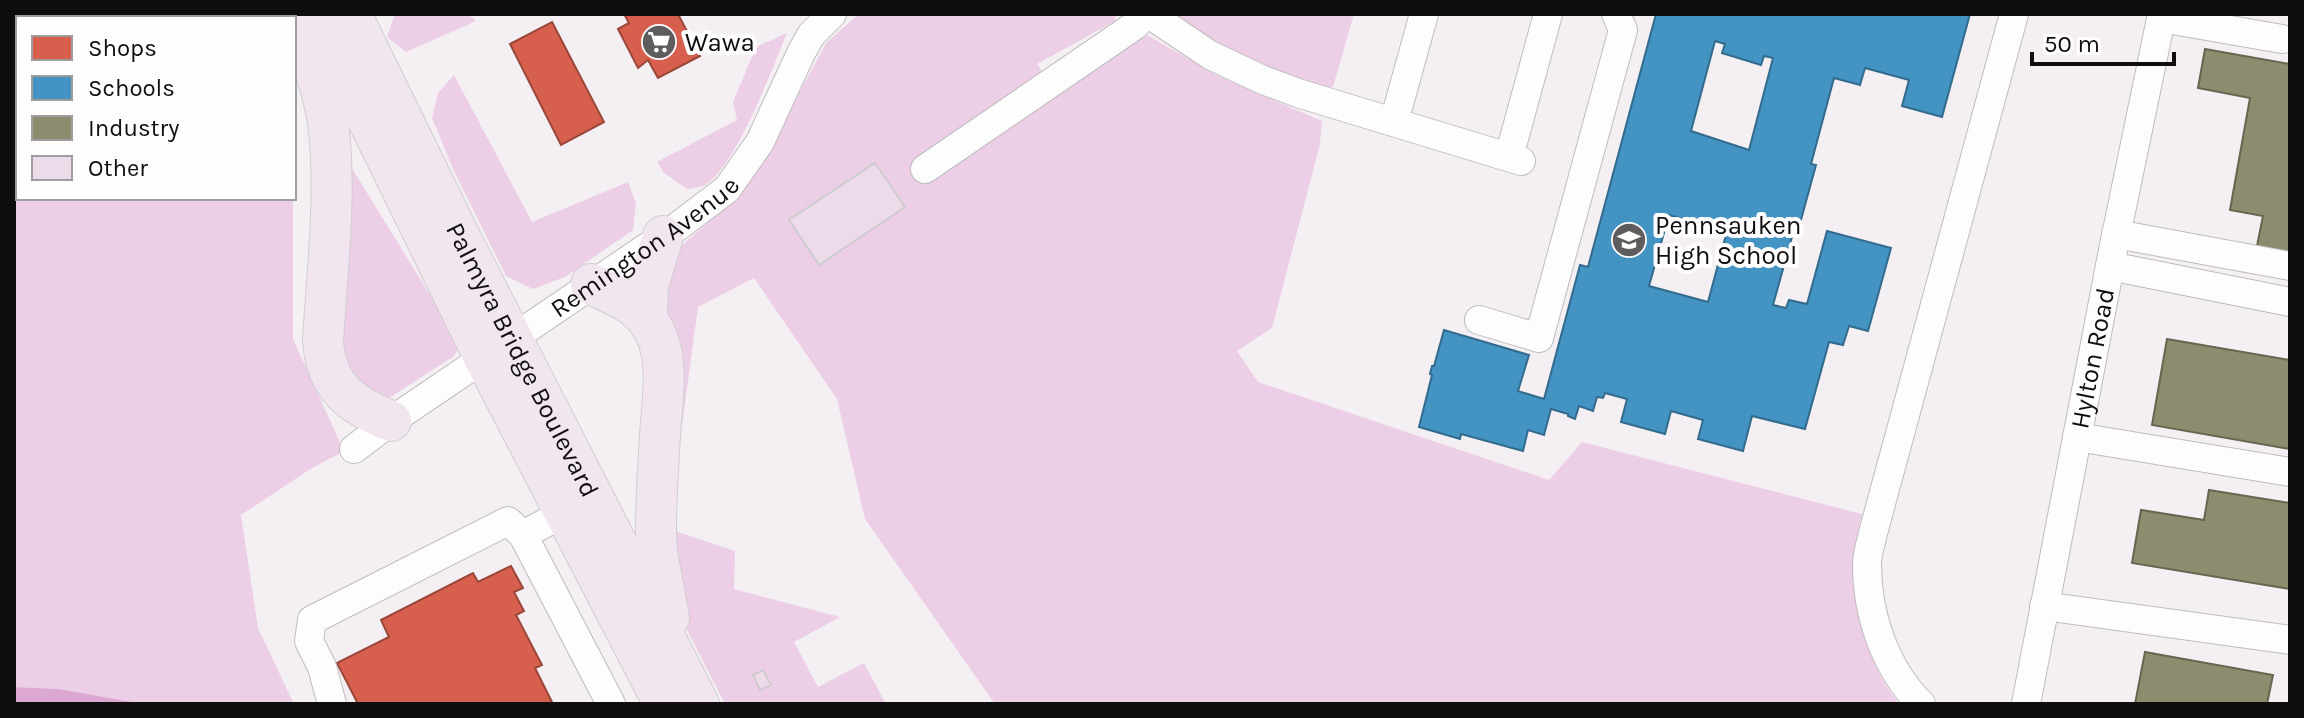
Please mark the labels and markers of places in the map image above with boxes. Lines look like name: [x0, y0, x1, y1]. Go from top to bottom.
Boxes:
supermarket icon: Wawa: [640, 23, 678, 61]
place label: Wawa: [685, 27, 755, 58]
place label: Pennsauken High School: [1655, 210, 1802, 271]
school or university icon: Pennsauken High School: [1610, 221, 1648, 259]

